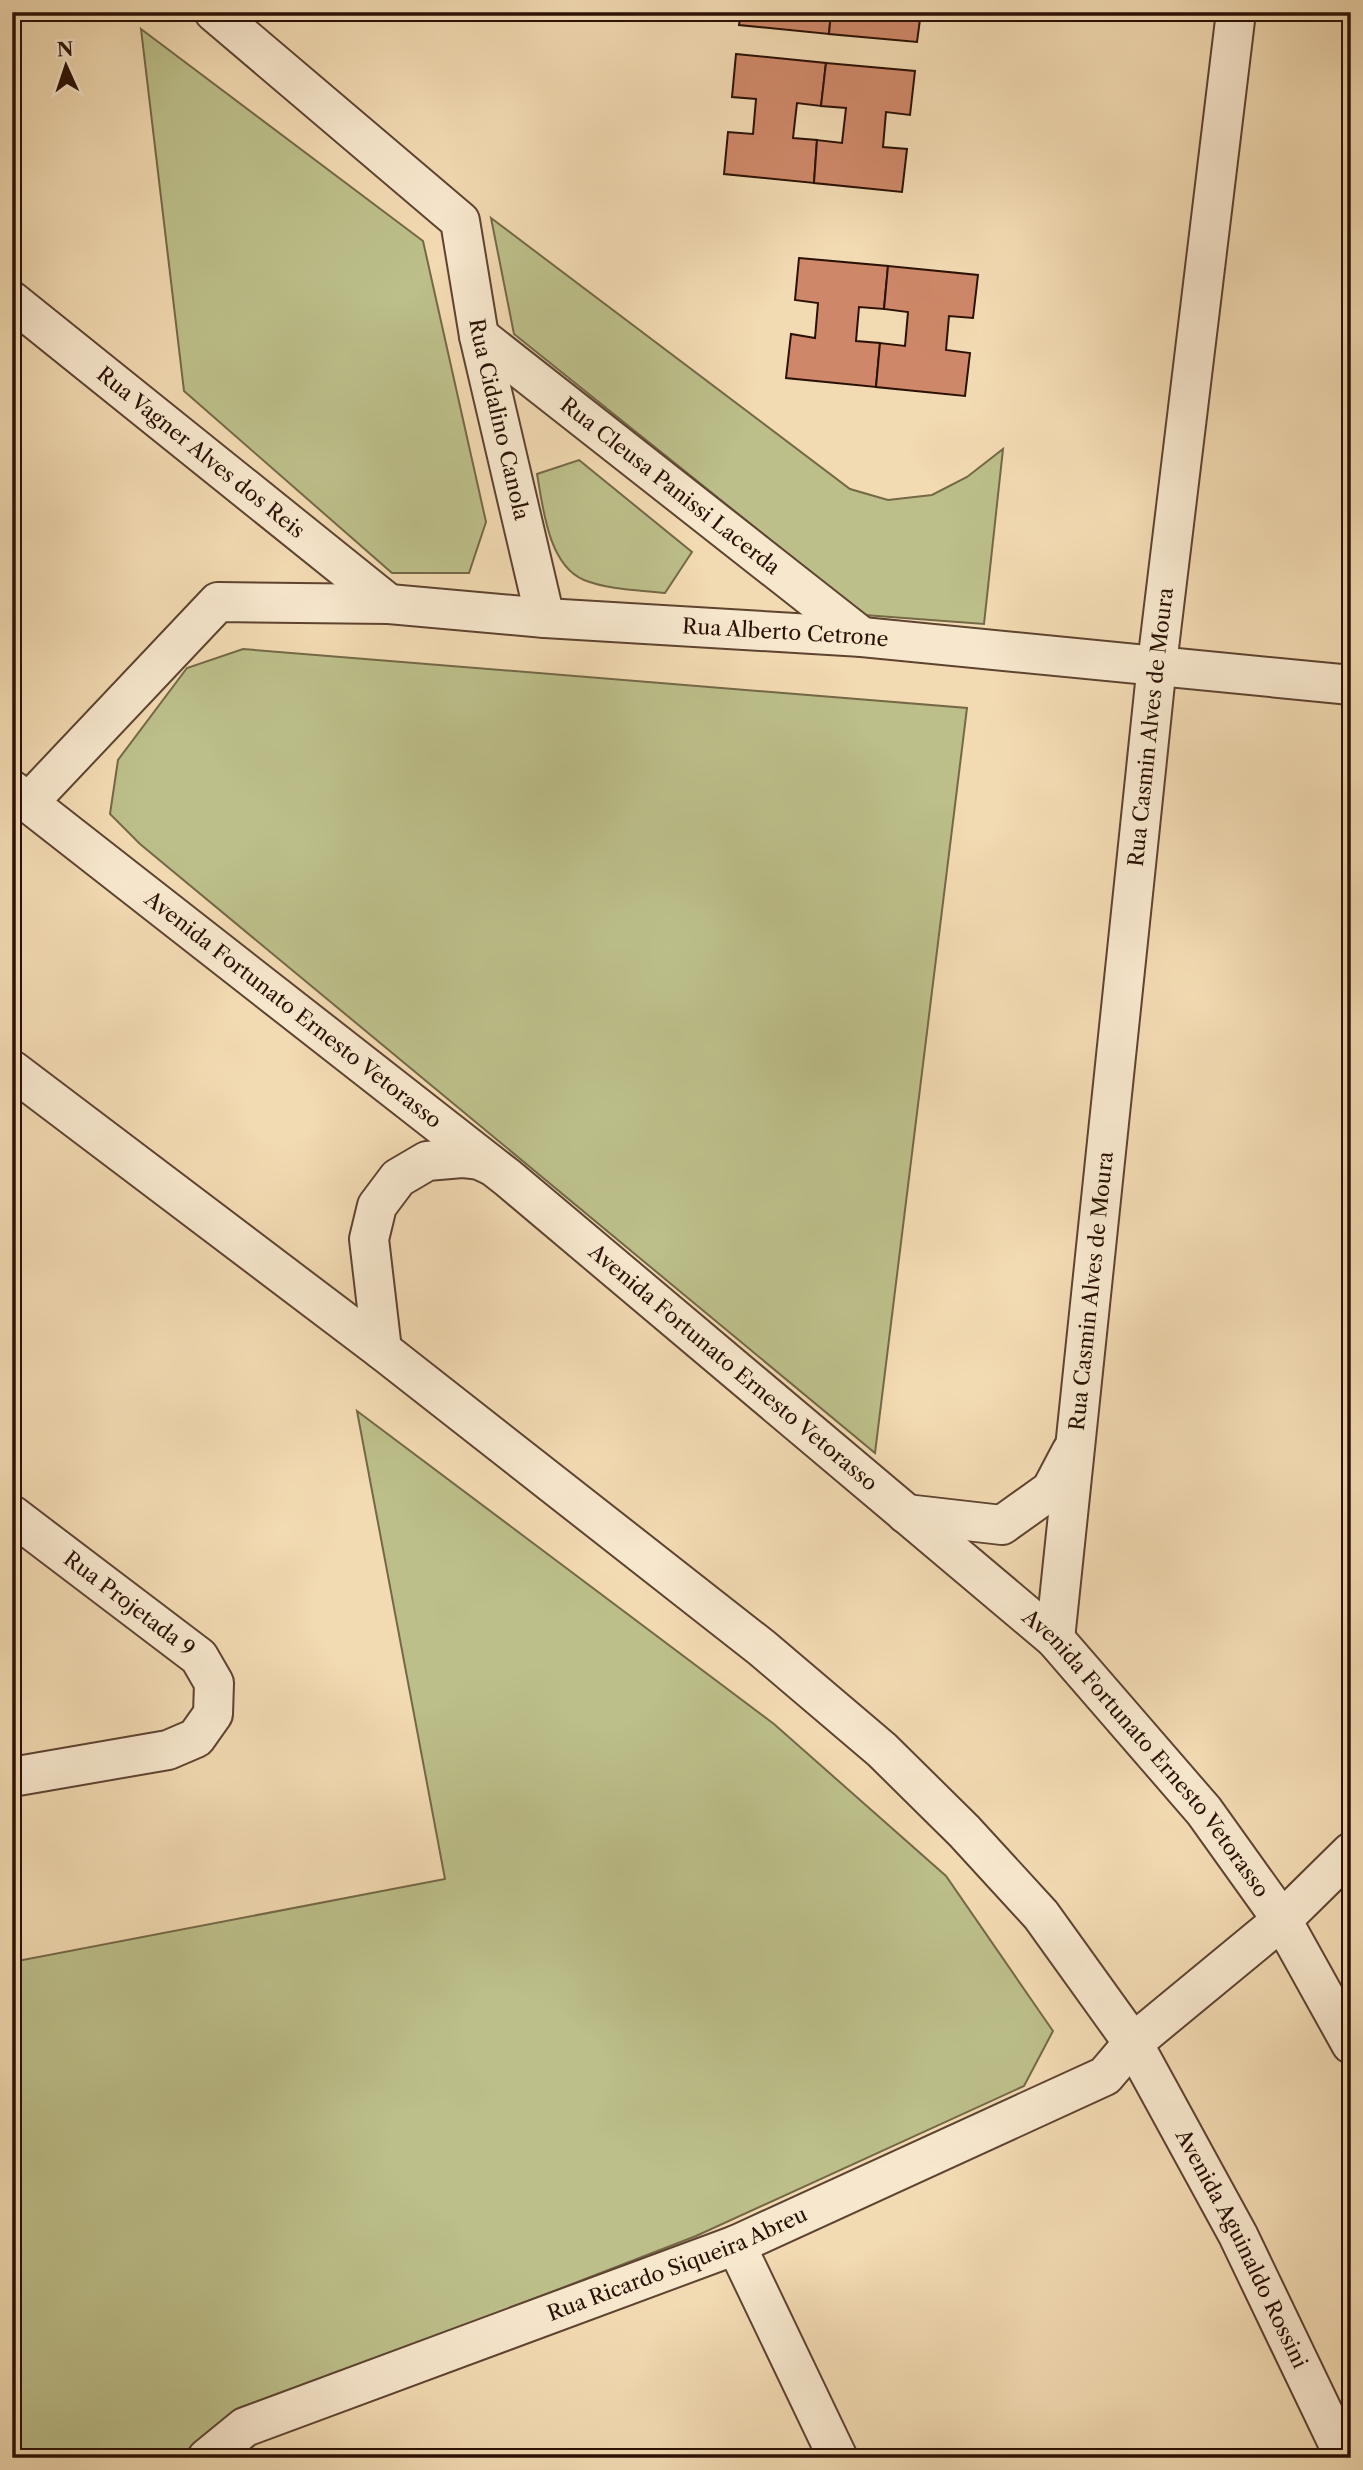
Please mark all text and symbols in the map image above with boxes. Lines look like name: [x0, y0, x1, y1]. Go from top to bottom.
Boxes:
north arrow: [32, 32, 102, 102]
text: N: [56, 38, 74, 61]
street label: Rua Cidalino Canola: [464, 317, 535, 523]
street label: Rua Vagner Alves dos Reis: [92, 361, 310, 543]
street label: Rua Cleusa Panissi Lacerda: [556, 392, 786, 580]
street label: Rua Casmin Alves de Moura: [1123, 585, 1178, 868]
street label: Rua Alberto Cetrone: [681, 613, 890, 652]
street label: Avenida Fortunato Ernesto Vetorasso: [140, 885, 447, 1133]
street label: Rua Casmin Alves de Moura: [1064, 1149, 1118, 1432]
street label: Avenida Fortunato Ernesto Vetorasso: [583, 1238, 883, 1496]
street label: Rua Projetada 9: [59, 1546, 200, 1661]
street label: Avenida Fortunato Ernesto Vetorasso: [1017, 1603, 1275, 1902]
street label: Avenida Aguinaldo Rossini: [1170, 2124, 1313, 2372]
street label: Rua Ricardo Siqueira Abreu: [544, 2201, 811, 2326]

